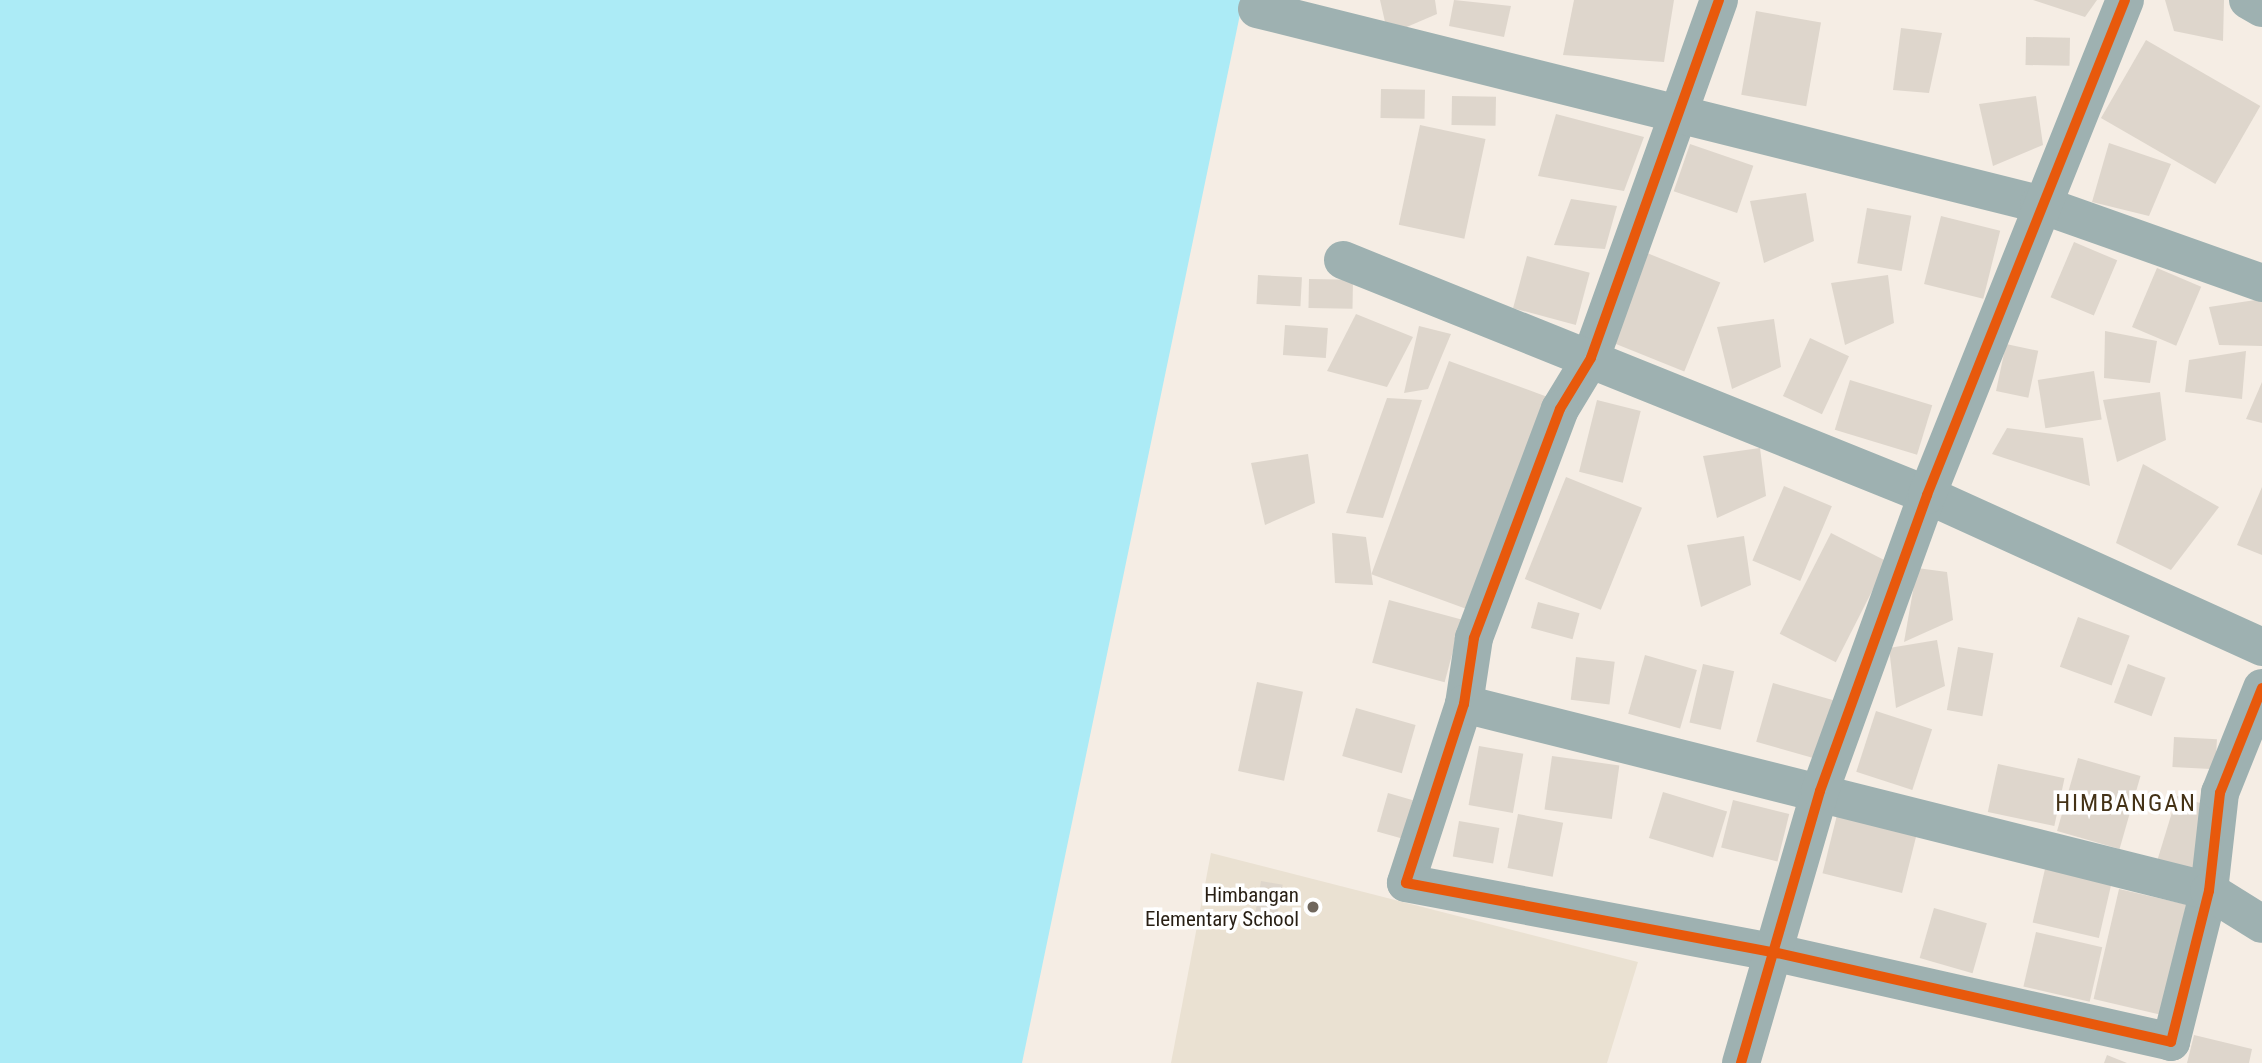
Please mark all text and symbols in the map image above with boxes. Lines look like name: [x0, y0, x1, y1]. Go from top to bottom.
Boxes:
district label: HIMBANGAN: [2056, 790, 2196, 818]
place label: Himbangan Elementary School: [1145, 882, 1299, 932]
marker: Himbangan Elementary School: [1305, 899, 1321, 915]

